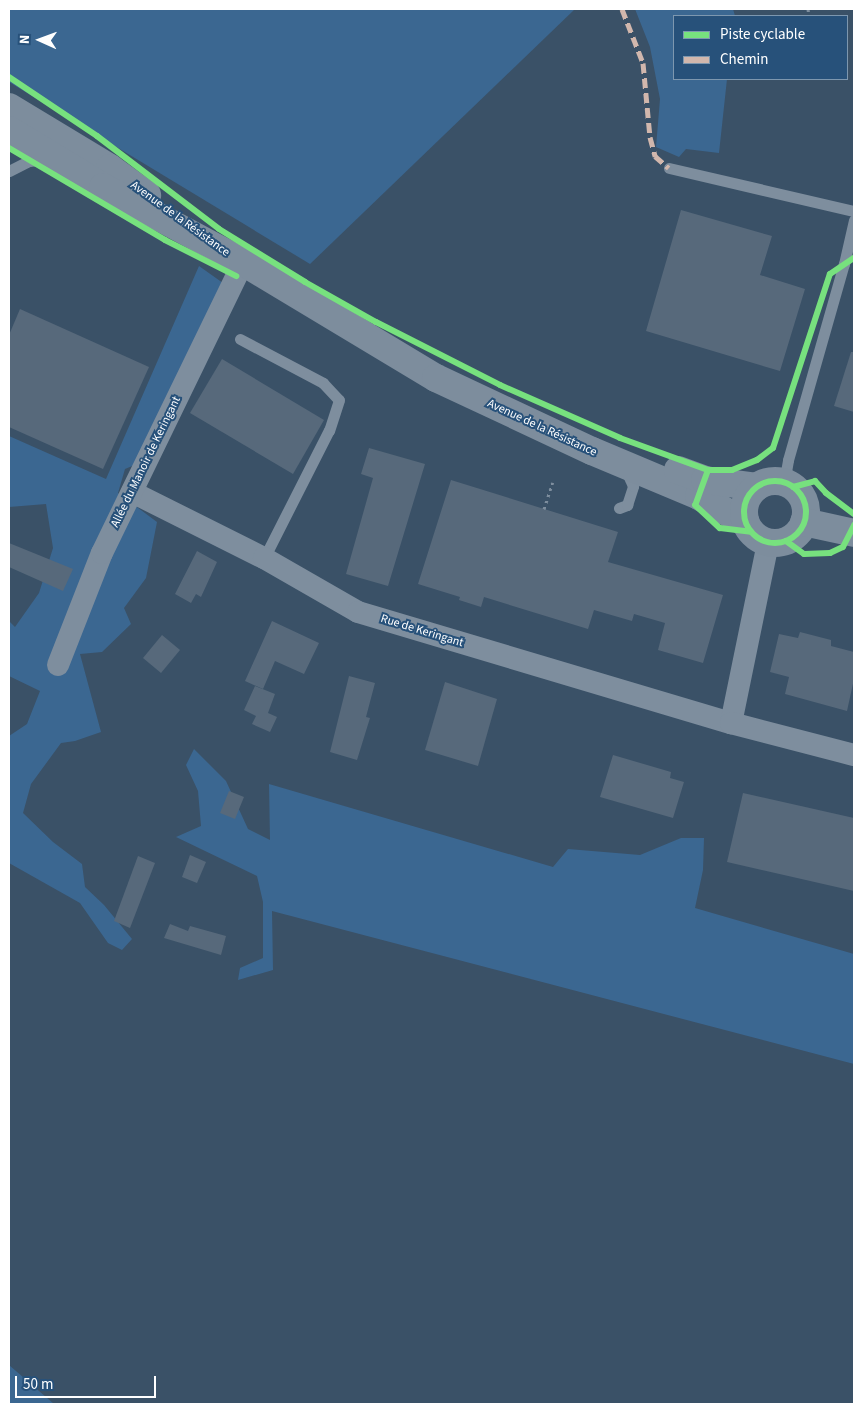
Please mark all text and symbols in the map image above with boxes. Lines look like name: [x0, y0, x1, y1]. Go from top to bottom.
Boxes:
north arrow: [15, 15, 65, 65]
legend: [673, 15, 848, 80]
text: Piste cyclable: [720, 24, 805, 45]
text: N: [15, 34, 35, 44]
text: Chemin: [720, 49, 769, 70]
street label: Avenue de la Résistance: [128, 178, 232, 260]
street label: Allée du Manoir de Keringant: [108, 394, 184, 530]
street label: Avenue de la Résistance: [485, 396, 599, 460]
street label: Rue de Keringant: [379, 612, 465, 650]
scale bar: [18, 1366, 159, 1398]
text: 50 m: [23, 1374, 53, 1395]

